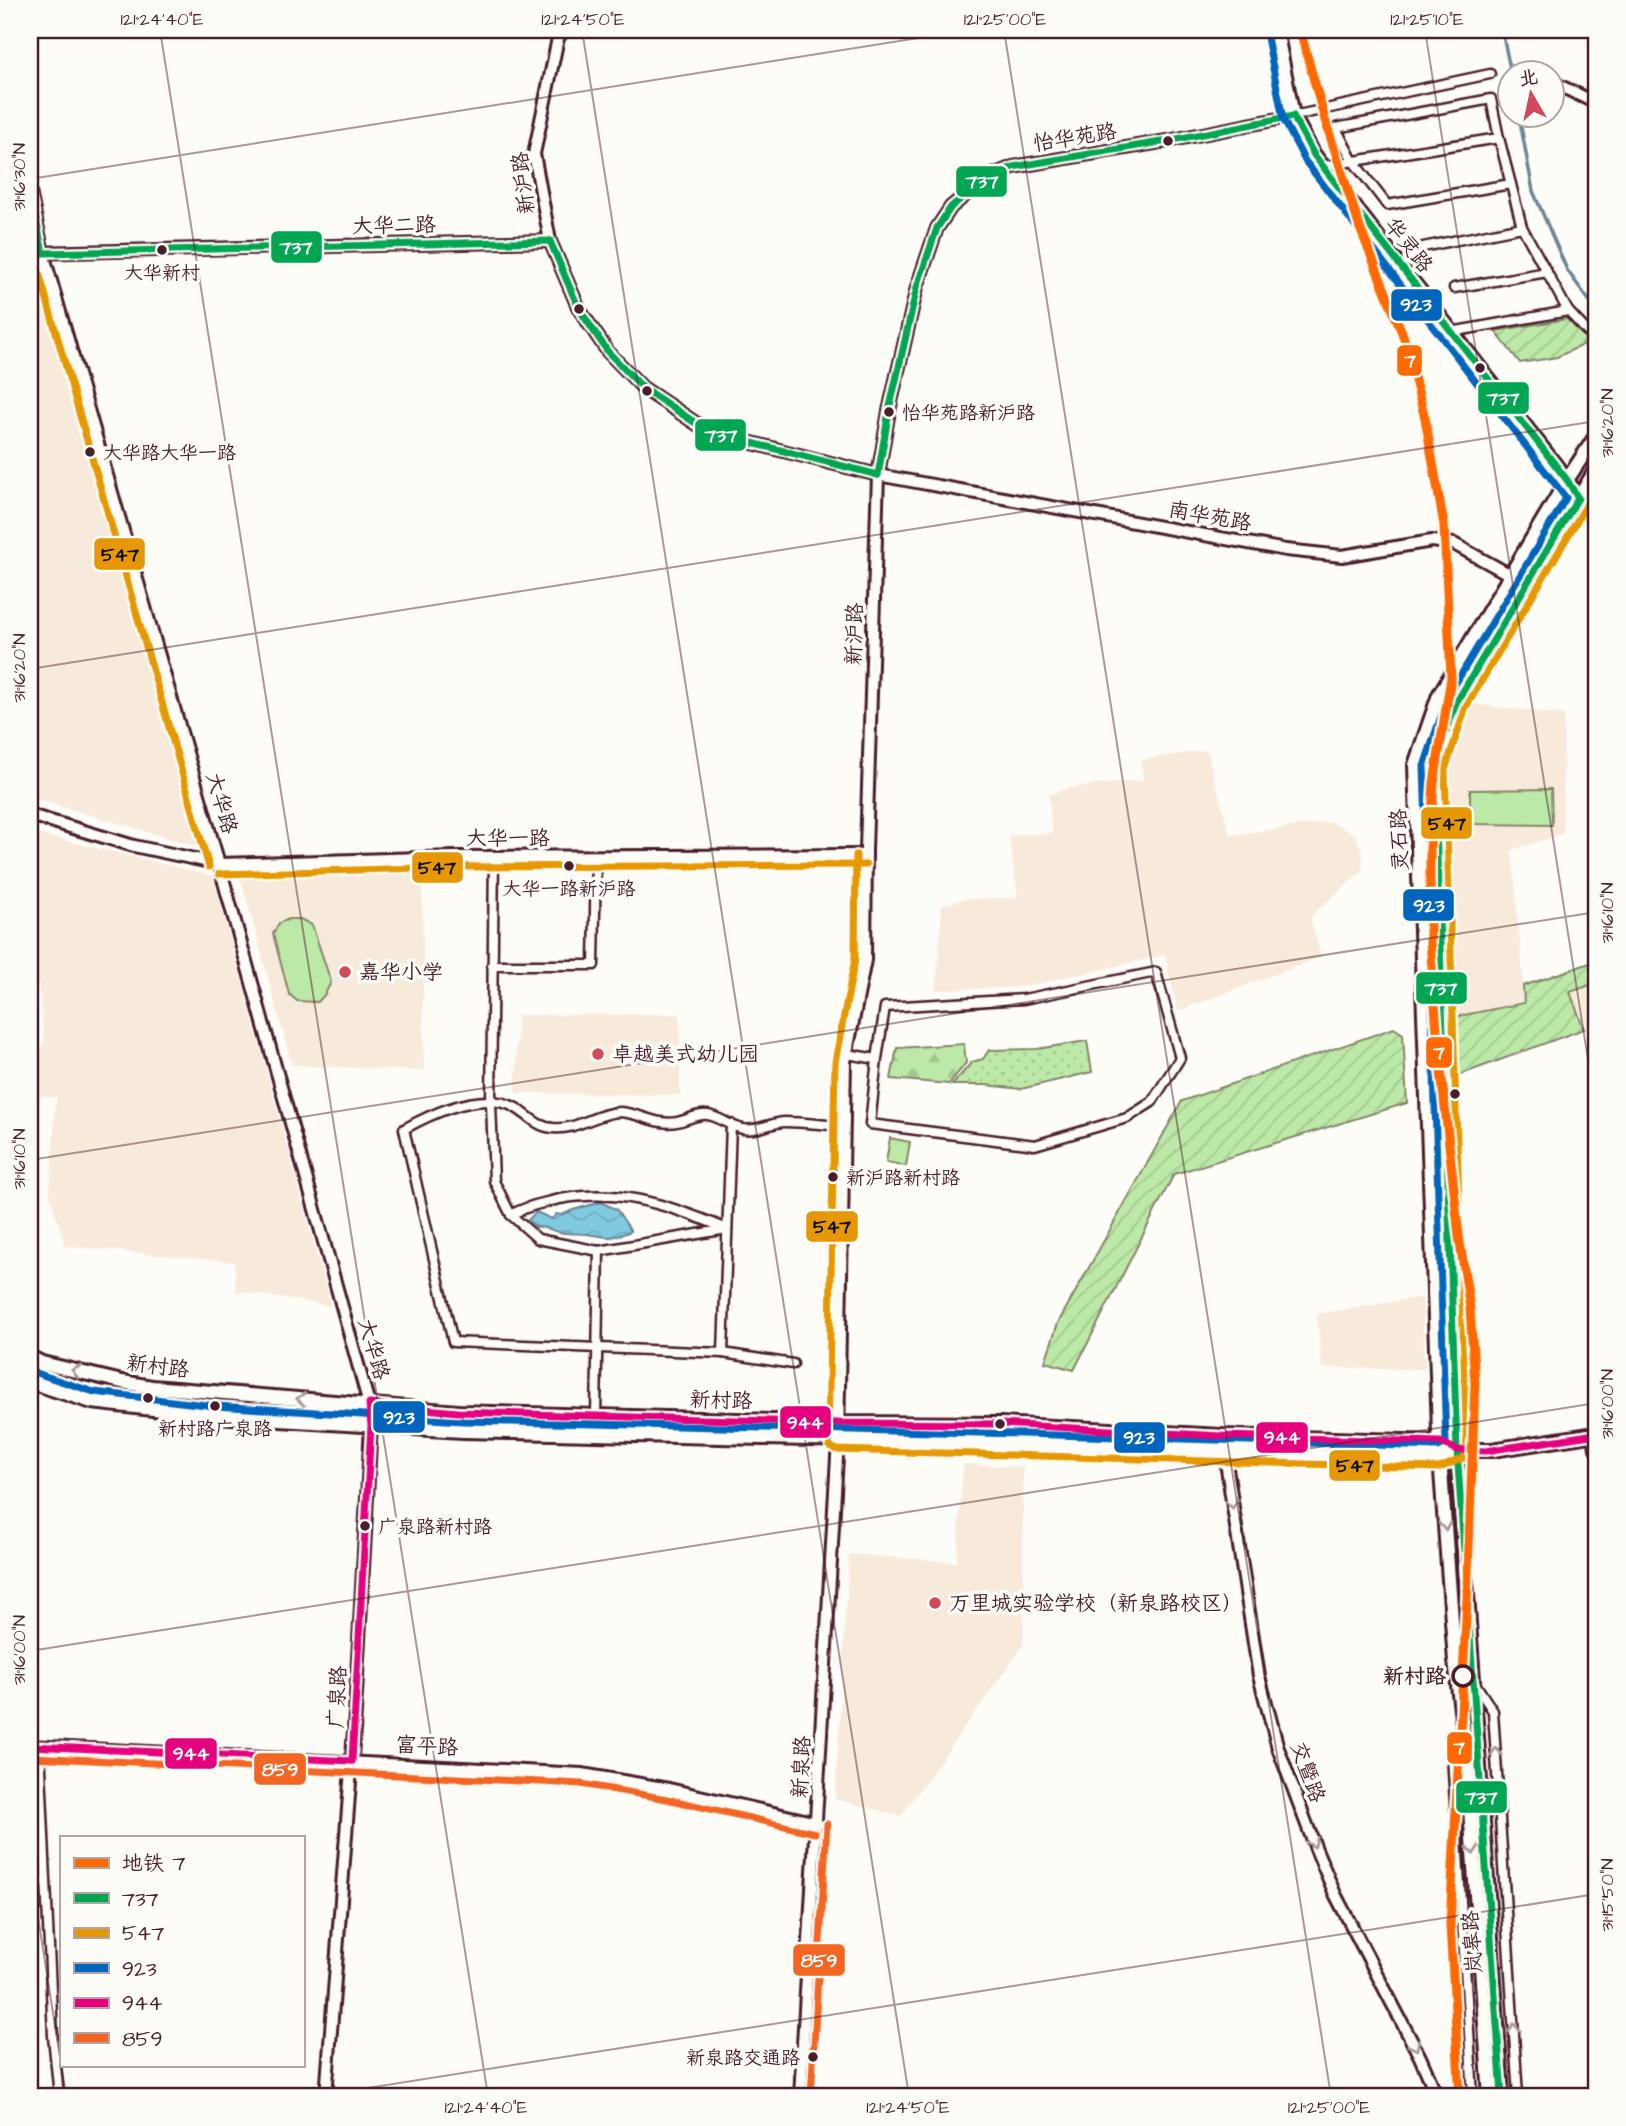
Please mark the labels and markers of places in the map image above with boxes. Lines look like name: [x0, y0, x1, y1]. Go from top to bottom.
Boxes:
unlabelled marker: [1161, 134, 1175, 148]
marker: 大华新村: [155, 243, 169, 257]
place label: 大华新村: [124, 260, 200, 287]
unlabelled marker: [572, 302, 586, 316]
unlabelled marker: [1473, 361, 1487, 375]
unlabelled marker: [640, 384, 654, 398]
place label: 怡华苑路新沪路: [902, 400, 1035, 427]
marker: 怡华苑路新沪路: [882, 405, 896, 419]
place label: 大华路大华一路: [103, 440, 236, 467]
marker: 大华路大华一路: [83, 445, 97, 459]
marker: 大华一路新沪路: [562, 859, 576, 873]
place label: 大华一路新沪路: [502, 876, 636, 903]
place label: 嘉华小学: [359, 958, 443, 987]
marker: 嘉华小学: [337, 964, 353, 980]
place label: 卓越美式幼儿园: [612, 1040, 759, 1069]
marker: 卓越美式幼儿园: [590, 1046, 606, 1062]
unlabelled marker: [1448, 1087, 1462, 1101]
place label: 新沪路新村路: [846, 1165, 960, 1192]
marker: 新沪路新村路: [826, 1170, 840, 1184]
unlabelled marker: [141, 1391, 155, 1405]
marker: 新村路广泉路: [208, 1399, 222, 1413]
place label: 新村路广泉路: [158, 1416, 272, 1443]
unlabelled marker: [993, 1417, 1007, 1431]
place label: 广泉路新村路: [378, 1514, 492, 1541]
marker: 广泉路新村路: [358, 1519, 372, 1533]
place label: 万里城实验学校（新泉路校区）: [949, 1589, 1243, 1618]
marker: 万里城实验学校（新泉路校区）: [927, 1595, 943, 1611]
place label: 新村路: [1383, 1662, 1446, 1691]
marker: 新村路: [1452, 1665, 1474, 1687]
place label: 新泉路交通路: [686, 2045, 800, 2072]
marker: 新泉路交通路: [806, 2050, 820, 2064]

